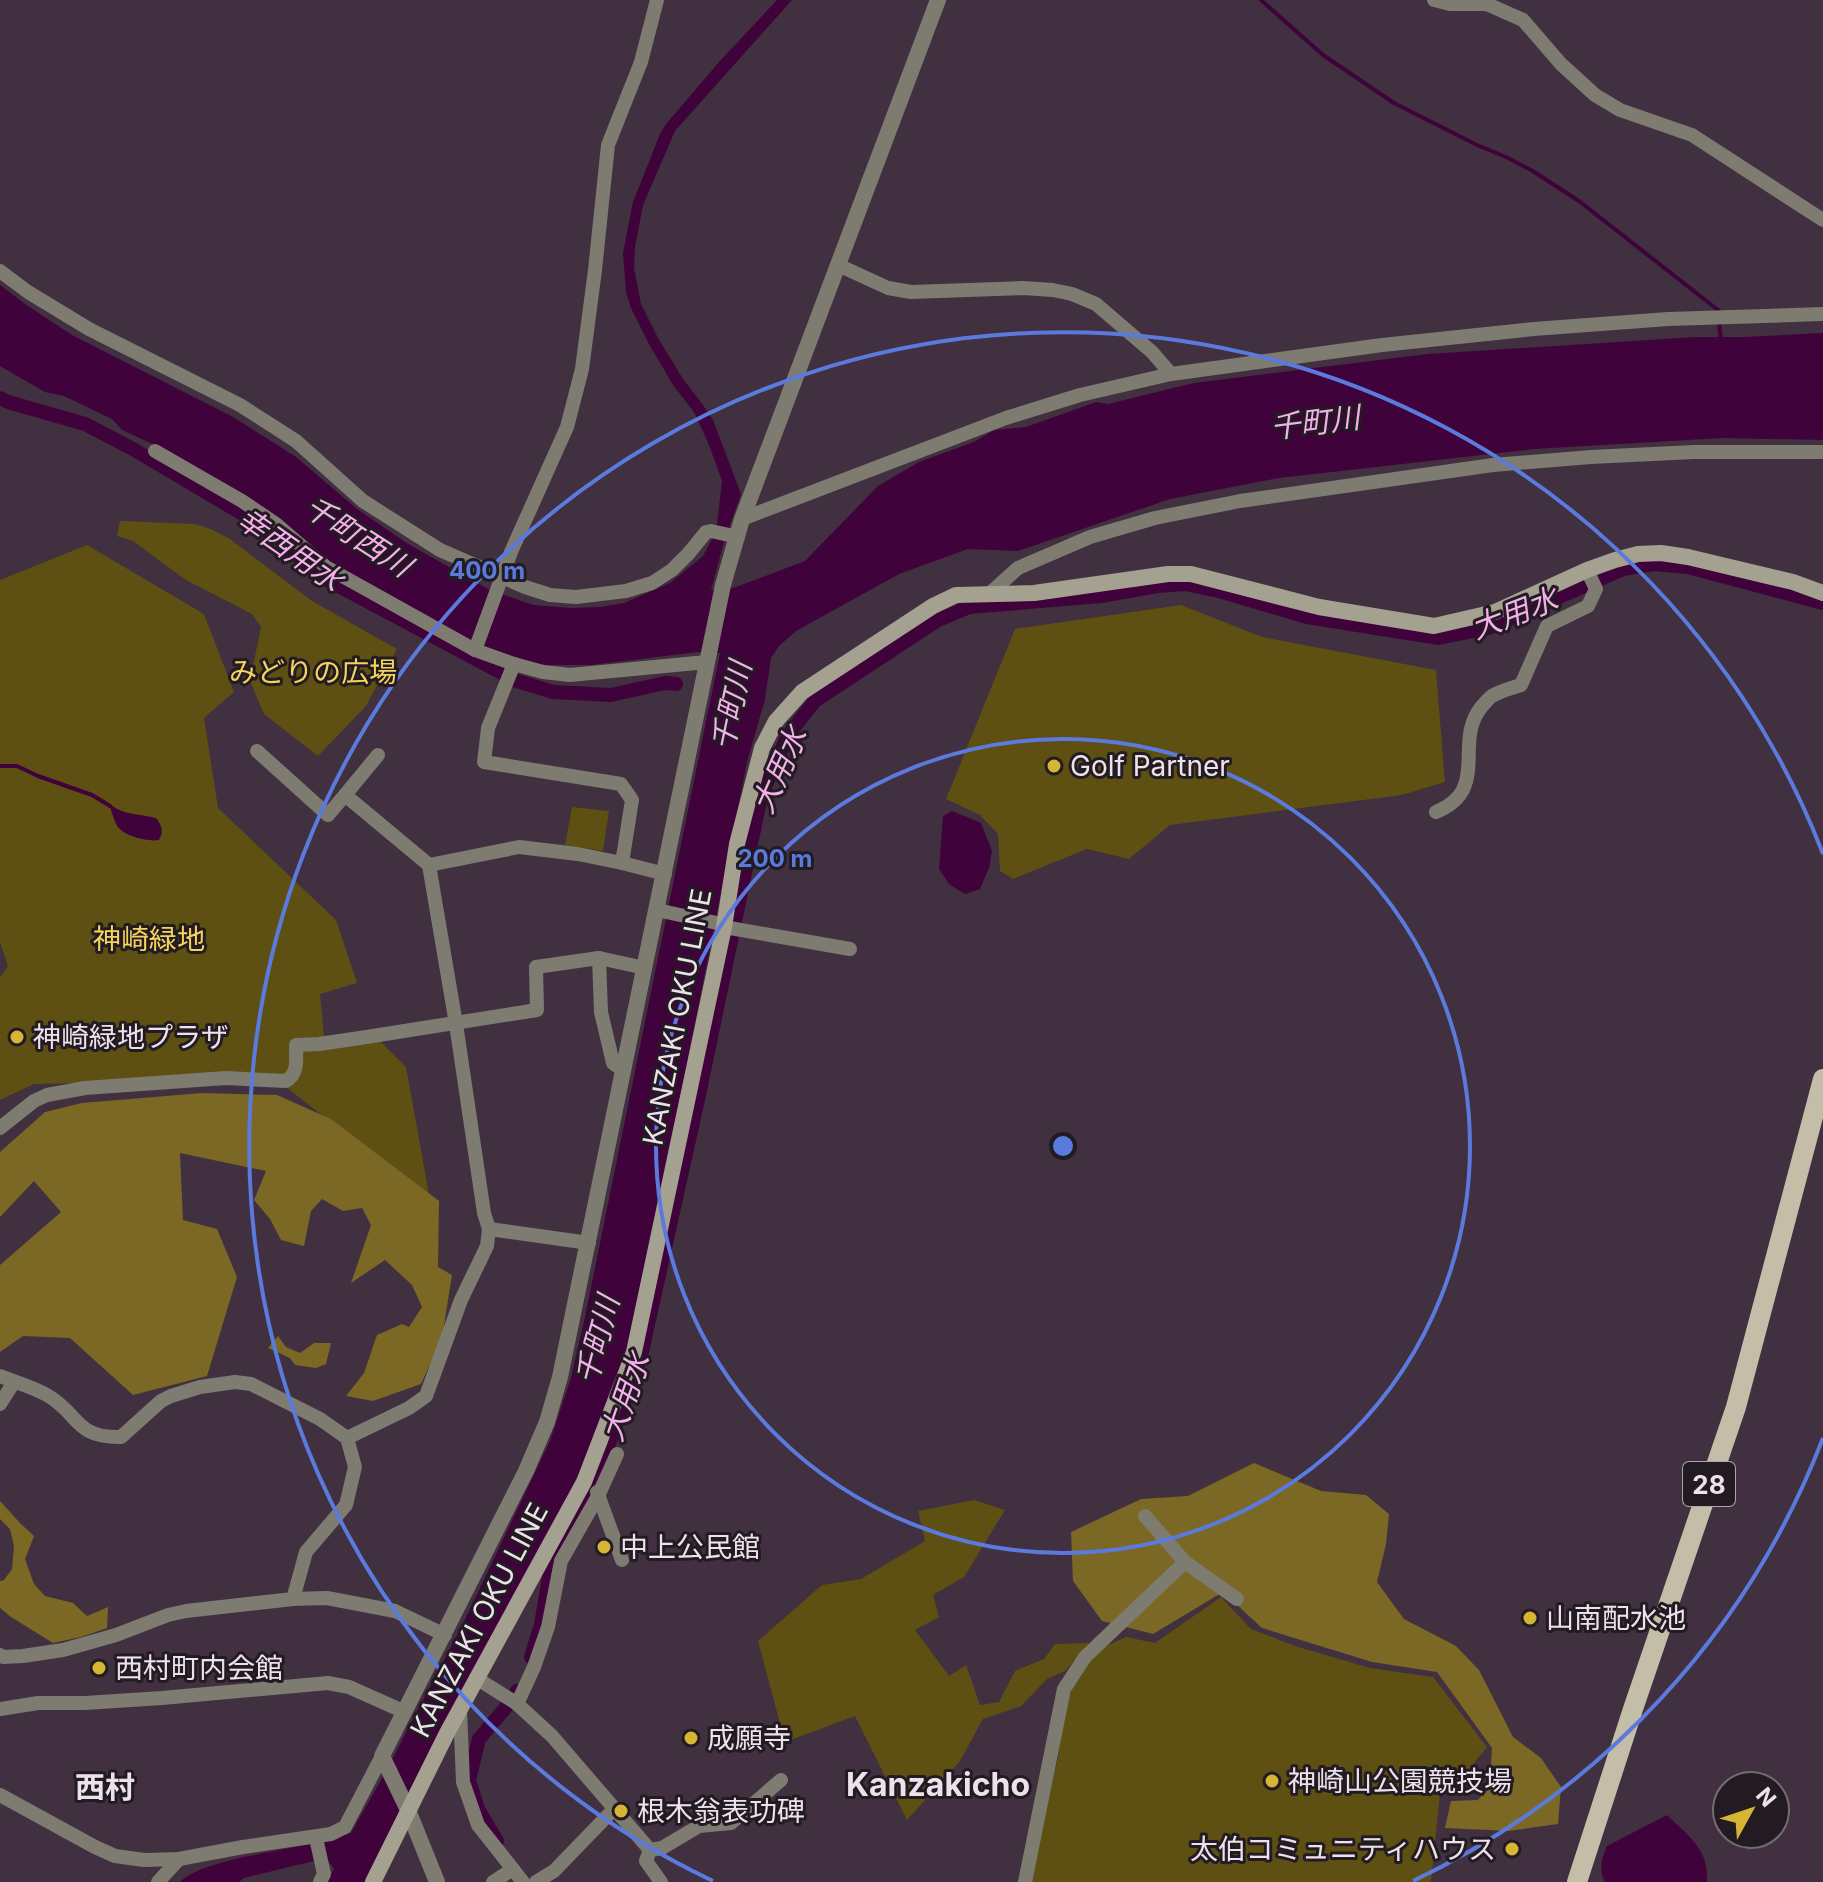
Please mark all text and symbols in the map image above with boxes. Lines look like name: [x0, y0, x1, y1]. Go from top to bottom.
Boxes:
water label: 千町川: [1268, 398, 1365, 445]
water label: 千町西川: [298, 488, 421, 585]
water label: 幸西用水: [231, 500, 352, 600]
text: 400 m: [449, 556, 525, 585]
water label: 大用水: [1466, 579, 1565, 646]
park label: みどりの広場: [229, 655, 397, 689]
water label: 千町川: [704, 655, 759, 754]
water label: 大用水: [744, 719, 815, 818]
place label: Golf Partner: [1070, 749, 1230, 783]
marker: Golf Partner: [1045, 757, 1063, 775]
text: 200 m: [737, 844, 813, 873]
street label: KANZAKI OKU LINE: [635, 886, 719, 1148]
park label: 神崎緑地: [93, 922, 205, 956]
place label: 神崎緑地プラザ: [33, 1020, 229, 1054]
marker: 神崎緑地プラザ: [8, 1028, 26, 1046]
centre of rings: [1049, 1132, 1077, 1160]
water label: 千町川: [568, 1289, 627, 1388]
water label: 大用水: [593, 1346, 658, 1445]
road number: 28: [1683, 1462, 1735, 1506]
street label: KANZAKI OKU LINE: [403, 1497, 555, 1743]
place label: 中上公民館: [620, 1530, 760, 1564]
marker: 中上公民館: [595, 1538, 613, 1556]
place label: 山南配水池: [1546, 1601, 1686, 1635]
marker: 山南配水池: [1521, 1609, 1539, 1627]
place label: 西村町内会館: [115, 1651, 283, 1685]
marker: 西村町内会館: [90, 1659, 108, 1677]
place label: 成願寺: [707, 1721, 791, 1755]
marker: 成願寺: [682, 1729, 700, 1747]
place label: 神崎山公園競技場: [1288, 1764, 1512, 1798]
district label: Kanzakicho: [846, 1765, 1030, 1804]
district label: 西村: [75, 1769, 135, 1805]
north arrow: [1711, 1770, 1791, 1850]
marker: 神崎山公園競技場: [1263, 1772, 1281, 1790]
text: N: [1751, 1782, 1782, 1812]
place label: 根木翁表功碑: [637, 1794, 805, 1828]
marker: 根木翁表功碑: [612, 1802, 630, 1820]
place label: 太伯コミュニティハウス: [1190, 1832, 1496, 1866]
marker: 太伯コミュニティハウス: [1503, 1840, 1521, 1858]

